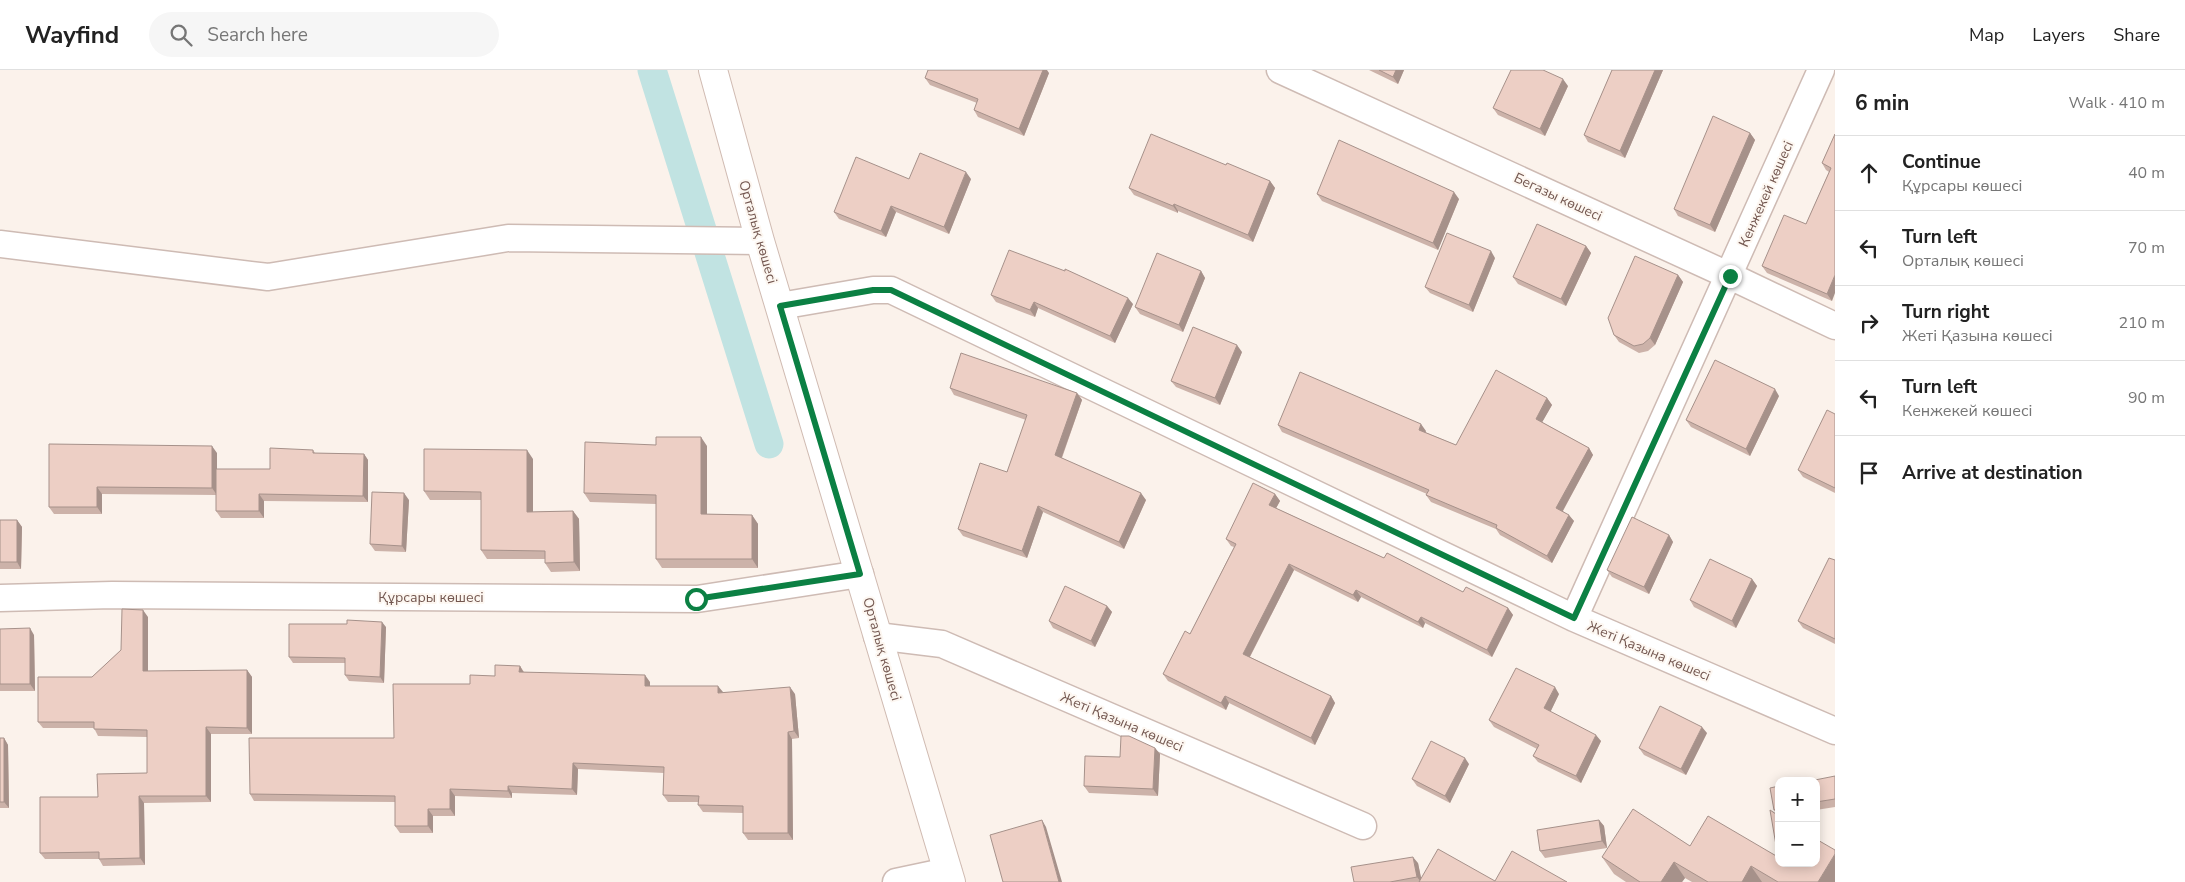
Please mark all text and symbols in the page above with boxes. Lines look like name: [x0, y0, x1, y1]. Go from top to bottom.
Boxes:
search box: [149, 12, 499, 57]
text: Wayfind: [25, 19, 119, 51]
icon: search: [167, 21, 195, 49]
text: Search here: [207, 22, 308, 48]
text: Map: [1969, 23, 2004, 47]
text: Layers: [2032, 23, 2085, 47]
text: Share: [2113, 23, 2160, 47]
text: 6 min: [1855, 89, 1909, 117]
text: Walk · 410 m: [2069, 92, 2165, 114]
street label: Кенжекей көшесі: [1734, 138, 1798, 250]
text: Continue: [1902, 149, 1981, 175]
icon: ahead: [1855, 159, 1883, 187]
text: 40 m: [2128, 162, 2165, 184]
street label: Бегазы көшесі: [1511, 168, 1605, 226]
text: Құрсары көшесі: [1902, 175, 2022, 197]
street label: Орталық көшесі: [734, 178, 782, 286]
text: Turn left: [1902, 224, 1977, 250]
icon: left: [1855, 234, 1883, 262]
text: 70 m: [2128, 237, 2165, 259]
text: Орталық көшесі: [1902, 250, 2024, 272]
route end: [1719, 265, 1742, 288]
text: Turn right: [1902, 299, 1989, 325]
icon: right: [1855, 309, 1883, 337]
text: 210 m: [2118, 312, 2165, 334]
text: Жеті Қазына көшесі: [1902, 325, 2053, 347]
text: Turn left: [1902, 374, 1977, 400]
icon: left: [1855, 384, 1883, 412]
text: 90 m: [2128, 387, 2165, 409]
text: Кенжекей көшесі: [1902, 400, 2032, 422]
icon: arrive: [1855, 459, 1883, 487]
text: Arrive at destination: [1902, 460, 2083, 486]
street label: Құрсары көшесі: [378, 588, 484, 607]
route start: [685, 588, 708, 611]
street label: Орталық көшесі: [858, 595, 906, 703]
street label: Жеті Қазына көшесі: [1585, 617, 1713, 685]
street label: Жеті Қазына көшесі: [1058, 688, 1186, 756]
map controls: [1775, 777, 1820, 867]
button: +: [1775, 777, 1820, 822]
button: −: [1775, 822, 1820, 867]

